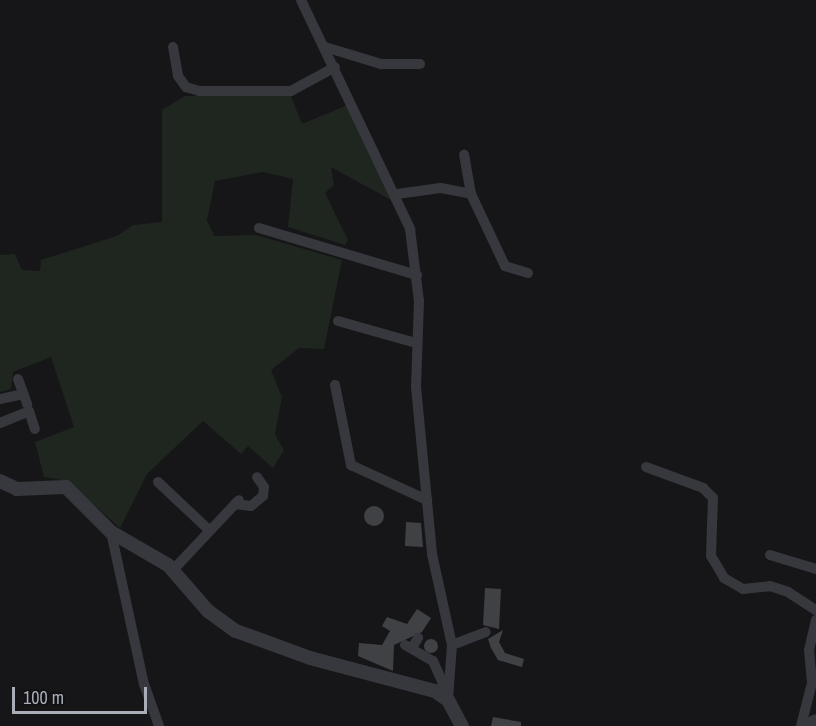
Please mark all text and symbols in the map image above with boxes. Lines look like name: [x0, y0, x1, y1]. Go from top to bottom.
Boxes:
scale bar: [15, 675, 150, 713]
text: 100 m: [23, 685, 64, 710]

